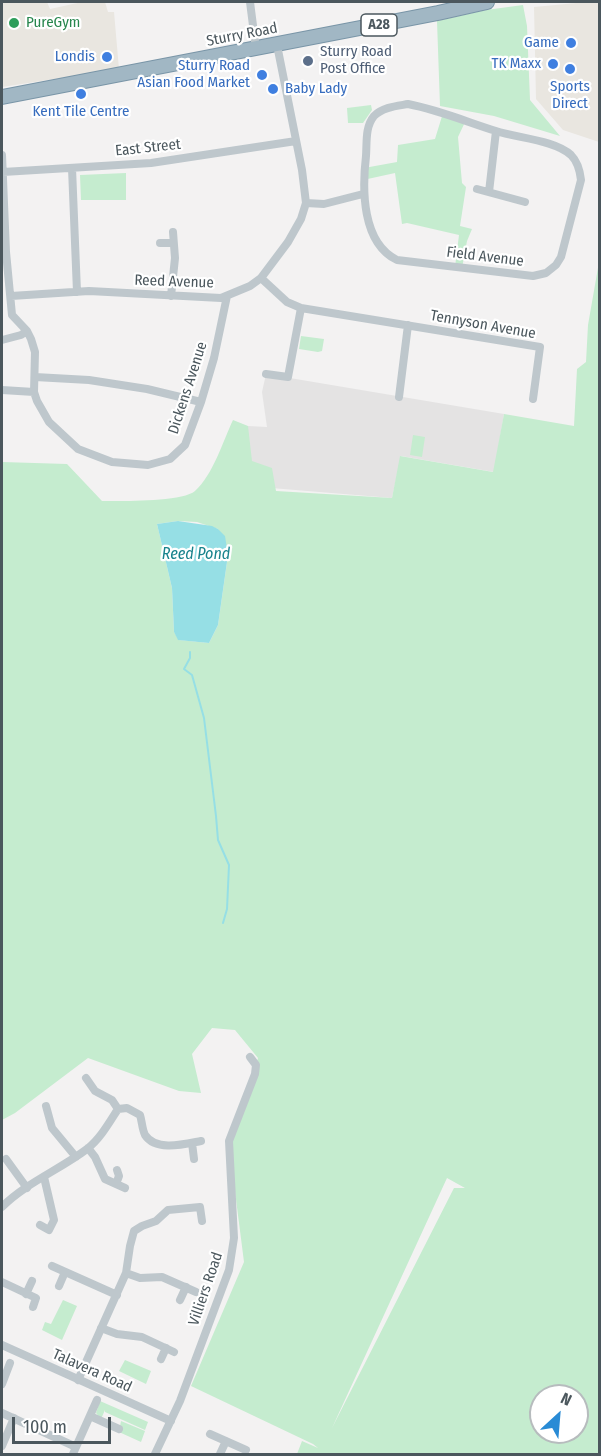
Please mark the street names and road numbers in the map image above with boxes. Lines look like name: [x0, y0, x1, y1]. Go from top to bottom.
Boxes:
road number: A28: [361, 14, 397, 36]
street label: Sturry Road: [205, 19, 279, 51]
street label: East Street: [114, 136, 182, 160]
street label: Field Avenue: [445, 243, 525, 271]
street label: Reed Avenue: [134, 272, 214, 292]
street label: Tennyson Avenue: [429, 307, 537, 343]
street label: Dickens Avenue: [165, 340, 211, 436]
street label: Villiers Road: [185, 1250, 227, 1328]
street label: Talavera Road: [49, 1345, 135, 1397]

